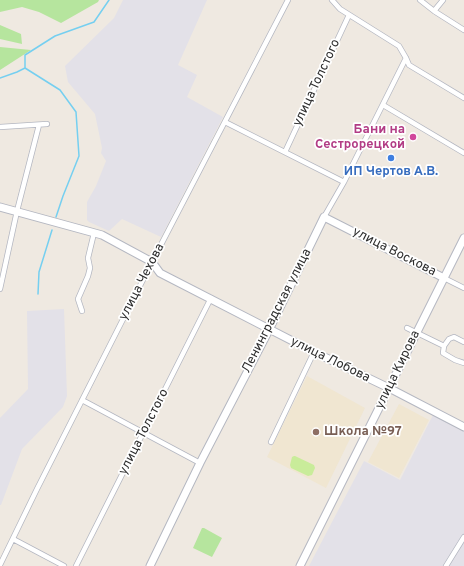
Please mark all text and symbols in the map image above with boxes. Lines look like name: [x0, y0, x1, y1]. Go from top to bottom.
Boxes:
street label: улица Толстого: [290, 37, 344, 129]
place label: Бани на Сестрорецкой: [315, 122, 405, 153]
marker: Бани на Сестрорецкой: [408, 132, 418, 142]
marker: ИП Чертов А.В.: [386, 153, 396, 163]
place label: ИП Чертов А.В.: [344, 164, 438, 180]
street label: улица Воскова: [349, 224, 439, 280]
street label: улица Чехова: [116, 241, 168, 323]
street label: Ленинградская улица: [239, 246, 315, 376]
street label: улица Кирова: [372, 328, 424, 412]
street label: улица Лобова: [287, 334, 373, 386]
street label: улица Толстого: [115, 386, 173, 478]
place label: Школа №97: [324, 424, 402, 440]
marker: Школа №97: [311, 427, 321, 437]

